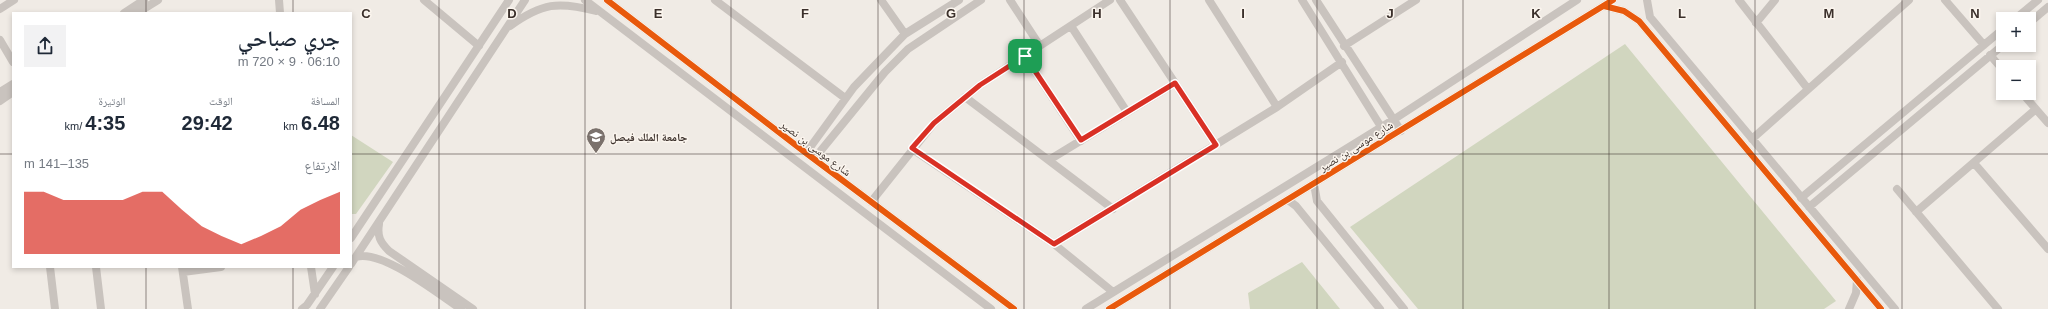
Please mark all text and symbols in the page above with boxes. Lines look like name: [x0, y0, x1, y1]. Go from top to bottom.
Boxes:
text: C: [361, 6, 371, 21]
text: D: [507, 6, 517, 21]
text: E: [654, 6, 663, 21]
text: F: [801, 6, 809, 21]
text: G: [946, 6, 956, 21]
text: H: [1092, 6, 1102, 21]
text: I: [1241, 6, 1245, 21]
text: J: [1386, 6, 1394, 21]
text: K: [1531, 6, 1541, 21]
text: L: [1678, 6, 1686, 21]
text: M: [1824, 6, 1834, 21]
text: N: [1970, 6, 1980, 21]
map controls: [1996, 12, 2036, 100]
button: +: [1996, 12, 2036, 52]
button: share: [24, 25, 66, 67]
text: جري صباحي: [238, 26, 340, 51]
pin: [1008, 39, 1042, 73]
icon: arrive: [1014, 45, 1036, 67]
text: 06:10 · 9 × 720 m: [238, 54, 340, 69]
button: −: [1996, 60, 2036, 100]
text: الوتيرة: [99, 95, 125, 107]
text: الوقت: [209, 95, 233, 107]
text: المسافة: [311, 95, 340, 107]
text: 4:35: [85, 112, 125, 134]
text: 29:42: [182, 112, 233, 134]
text: 6.48: [301, 112, 340, 134]
street label: شارع موسى بن نصير: [777, 117, 853, 179]
street label: شارع موسى بن نصير: [1316, 119, 1396, 175]
text: /km: [65, 120, 85, 132]
text: km: [283, 120, 301, 132]
school or university icon: جامعة الملك فيصل: [585, 126, 607, 154]
place label: جامعة الملك فيصل: [610, 131, 687, 145]
text: 135–141 m: [24, 156, 89, 171]
text: الارتفاع: [305, 158, 340, 173]

